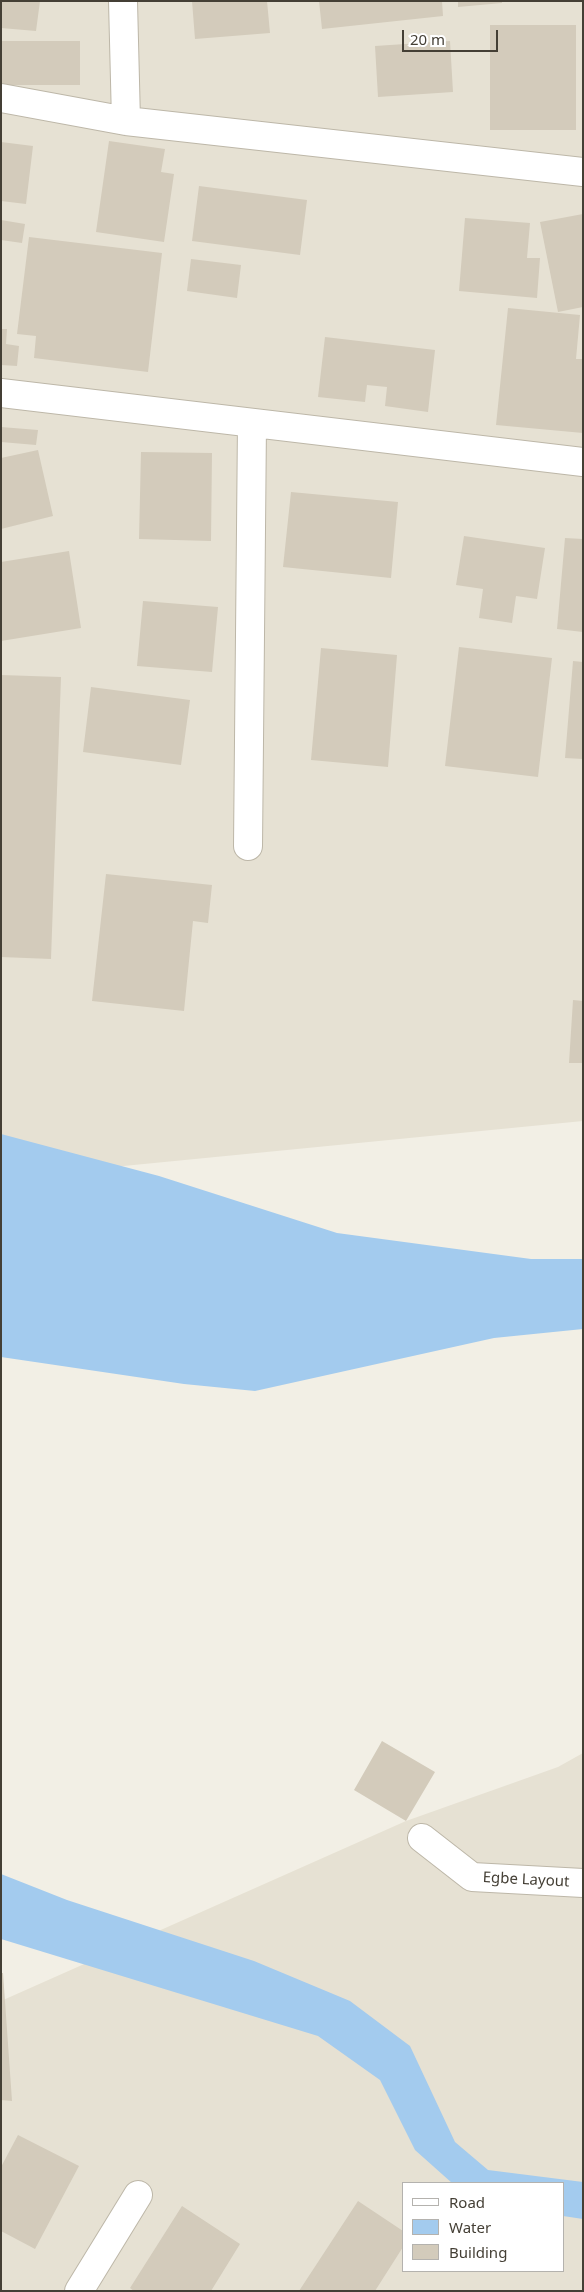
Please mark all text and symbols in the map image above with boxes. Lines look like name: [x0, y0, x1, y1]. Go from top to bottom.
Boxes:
scale bar: [404, 20, 500, 52]
text: 20 m: [410, 29, 445, 49]
street label: Egbe Layout: [482, 1869, 570, 1891]
legend: [402, 2182, 564, 2272]
text: Road: [449, 2192, 485, 2212]
text: Water: [449, 2217, 491, 2237]
text: Building: [449, 2242, 507, 2262]

